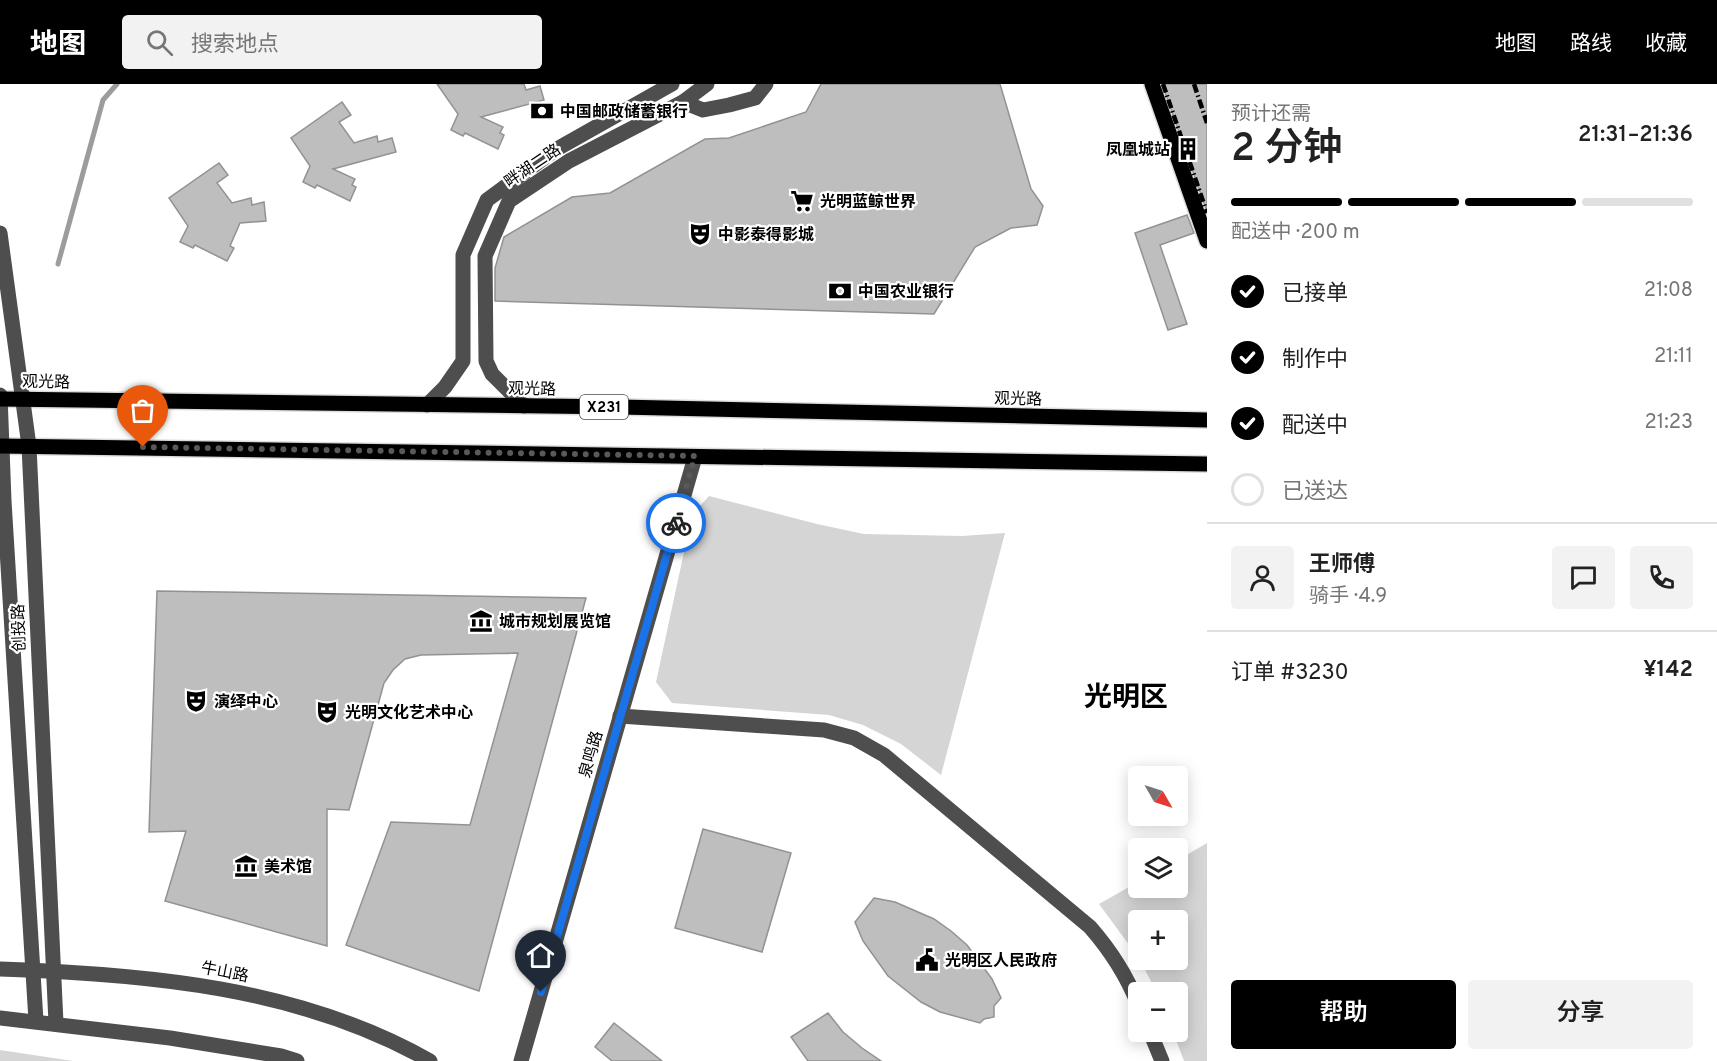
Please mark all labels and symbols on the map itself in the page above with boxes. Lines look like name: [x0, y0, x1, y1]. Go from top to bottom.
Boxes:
bank icon: 中国邮政储蓄银行: [529, 98, 555, 124]
place label: 中国邮政储蓄银行: [560, 103, 688, 123]
building icon: 凤凰城站: [1175, 136, 1201, 162]
street label: 畔湖二路: [501, 140, 565, 193]
place label: 凤凰城站: [1106, 140, 1170, 161]
supermarket icon: 光明蓝鲸世界: [789, 188, 815, 214]
place label: 光明蓝鲸世界: [820, 193, 916, 213]
theatre icon: 中影泰得影城: [687, 221, 713, 247]
place label: 中影泰得影城: [718, 225, 814, 246]
bank icon: 中国农业银行: [827, 278, 853, 304]
place label: 中国农业银行: [858, 283, 954, 303]
street label: 观光路: [22, 373, 70, 393]
street label: 观光路: [508, 380, 556, 400]
pin: [117, 385, 168, 447]
street label: 观光路: [994, 390, 1042, 410]
road number: X231: [580, 395, 628, 419]
courier: [646, 493, 706, 553]
street label: 创投路: [9, 604, 31, 652]
museum icon: 城市规划展览馆: [468, 608, 494, 634]
place label: 城市规划展览馆: [499, 612, 611, 633]
district label: 光明区: [1084, 681, 1168, 717]
theatre icon: 演绎中心: [183, 688, 209, 714]
place label: 演绎中心: [214, 693, 278, 713]
theatre icon: 光明文化艺术中心: [314, 699, 340, 725]
place label: 光明文化艺术中心: [345, 703, 473, 724]
street label: 泉鸣路: [576, 729, 608, 780]
north arrow: [1128, 766, 1188, 826]
museum icon: 美术馆: [233, 853, 259, 879]
place label: 美术馆: [264, 858, 312, 878]
pin: [515, 930, 566, 992]
public building icon: 光明区人民政府: [914, 947, 940, 973]
place label: 光明区人民政府: [945, 952, 1057, 972]
street label: 牛山路: [199, 959, 250, 987]

